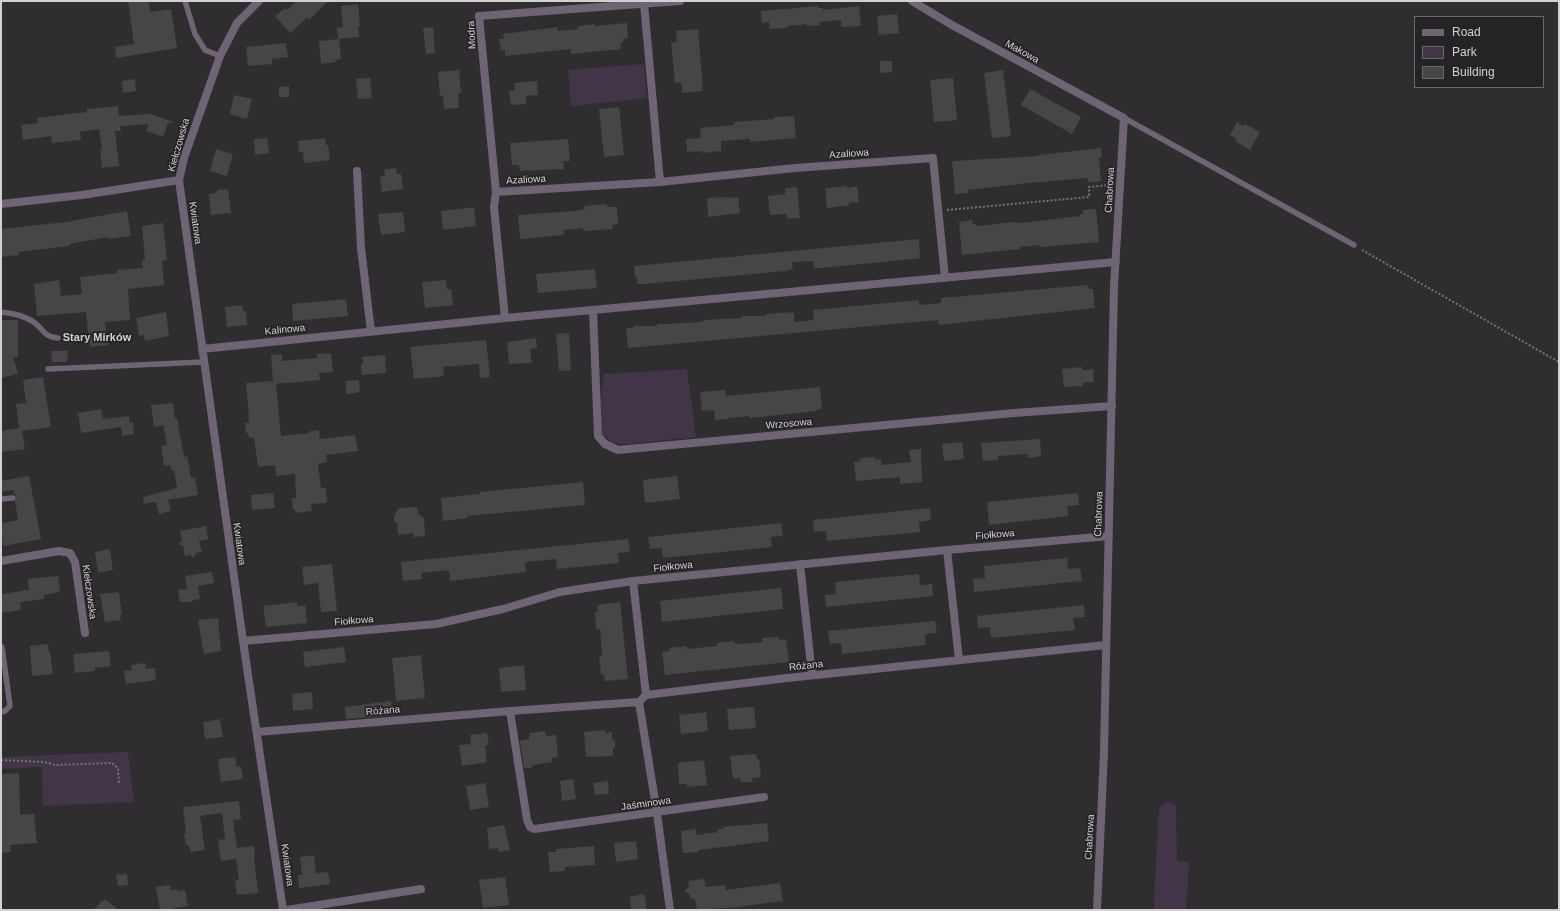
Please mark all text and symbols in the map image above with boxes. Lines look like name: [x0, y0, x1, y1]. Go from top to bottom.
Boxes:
legend: [1414, 16, 1544, 88]
street label: Modra: [465, 21, 479, 49]
text: Road: [1452, 25, 1481, 39]
street label: Makowa: [1003, 38, 1041, 66]
text: Park: [1452, 45, 1477, 59]
text: Building: [1452, 65, 1495, 79]
street label: Kiełczowska: [166, 117, 192, 173]
street label: Azaliowa: [829, 147, 869, 161]
street label: Chabrowa: [1103, 167, 1117, 213]
street label: Azaliowa: [506, 173, 546, 187]
street label: Kwiatowa: [186, 201, 204, 245]
street label: Kalinowa: [264, 322, 306, 338]
district label: Stary Mirków: [63, 331, 131, 345]
street label: Wrzosowa: [765, 416, 813, 432]
street label: Chabrowa: [1092, 491, 1106, 537]
street label: Kwiatowa: [230, 522, 248, 566]
street label: Fiołkowa: [975, 527, 1015, 543]
street label: Fiołkowa: [653, 559, 693, 575]
street label: Kiełczowska: [79, 564, 99, 620]
street label: Fiołkowa: [334, 613, 374, 629]
street label: Różana: [788, 658, 824, 674]
street label: Różana: [365, 704, 401, 718]
street label: Jaśminowa: [620, 795, 672, 813]
street label: Chabrowa: [1083, 814, 1097, 860]
street label: Kwiatowa: [278, 843, 296, 887]

